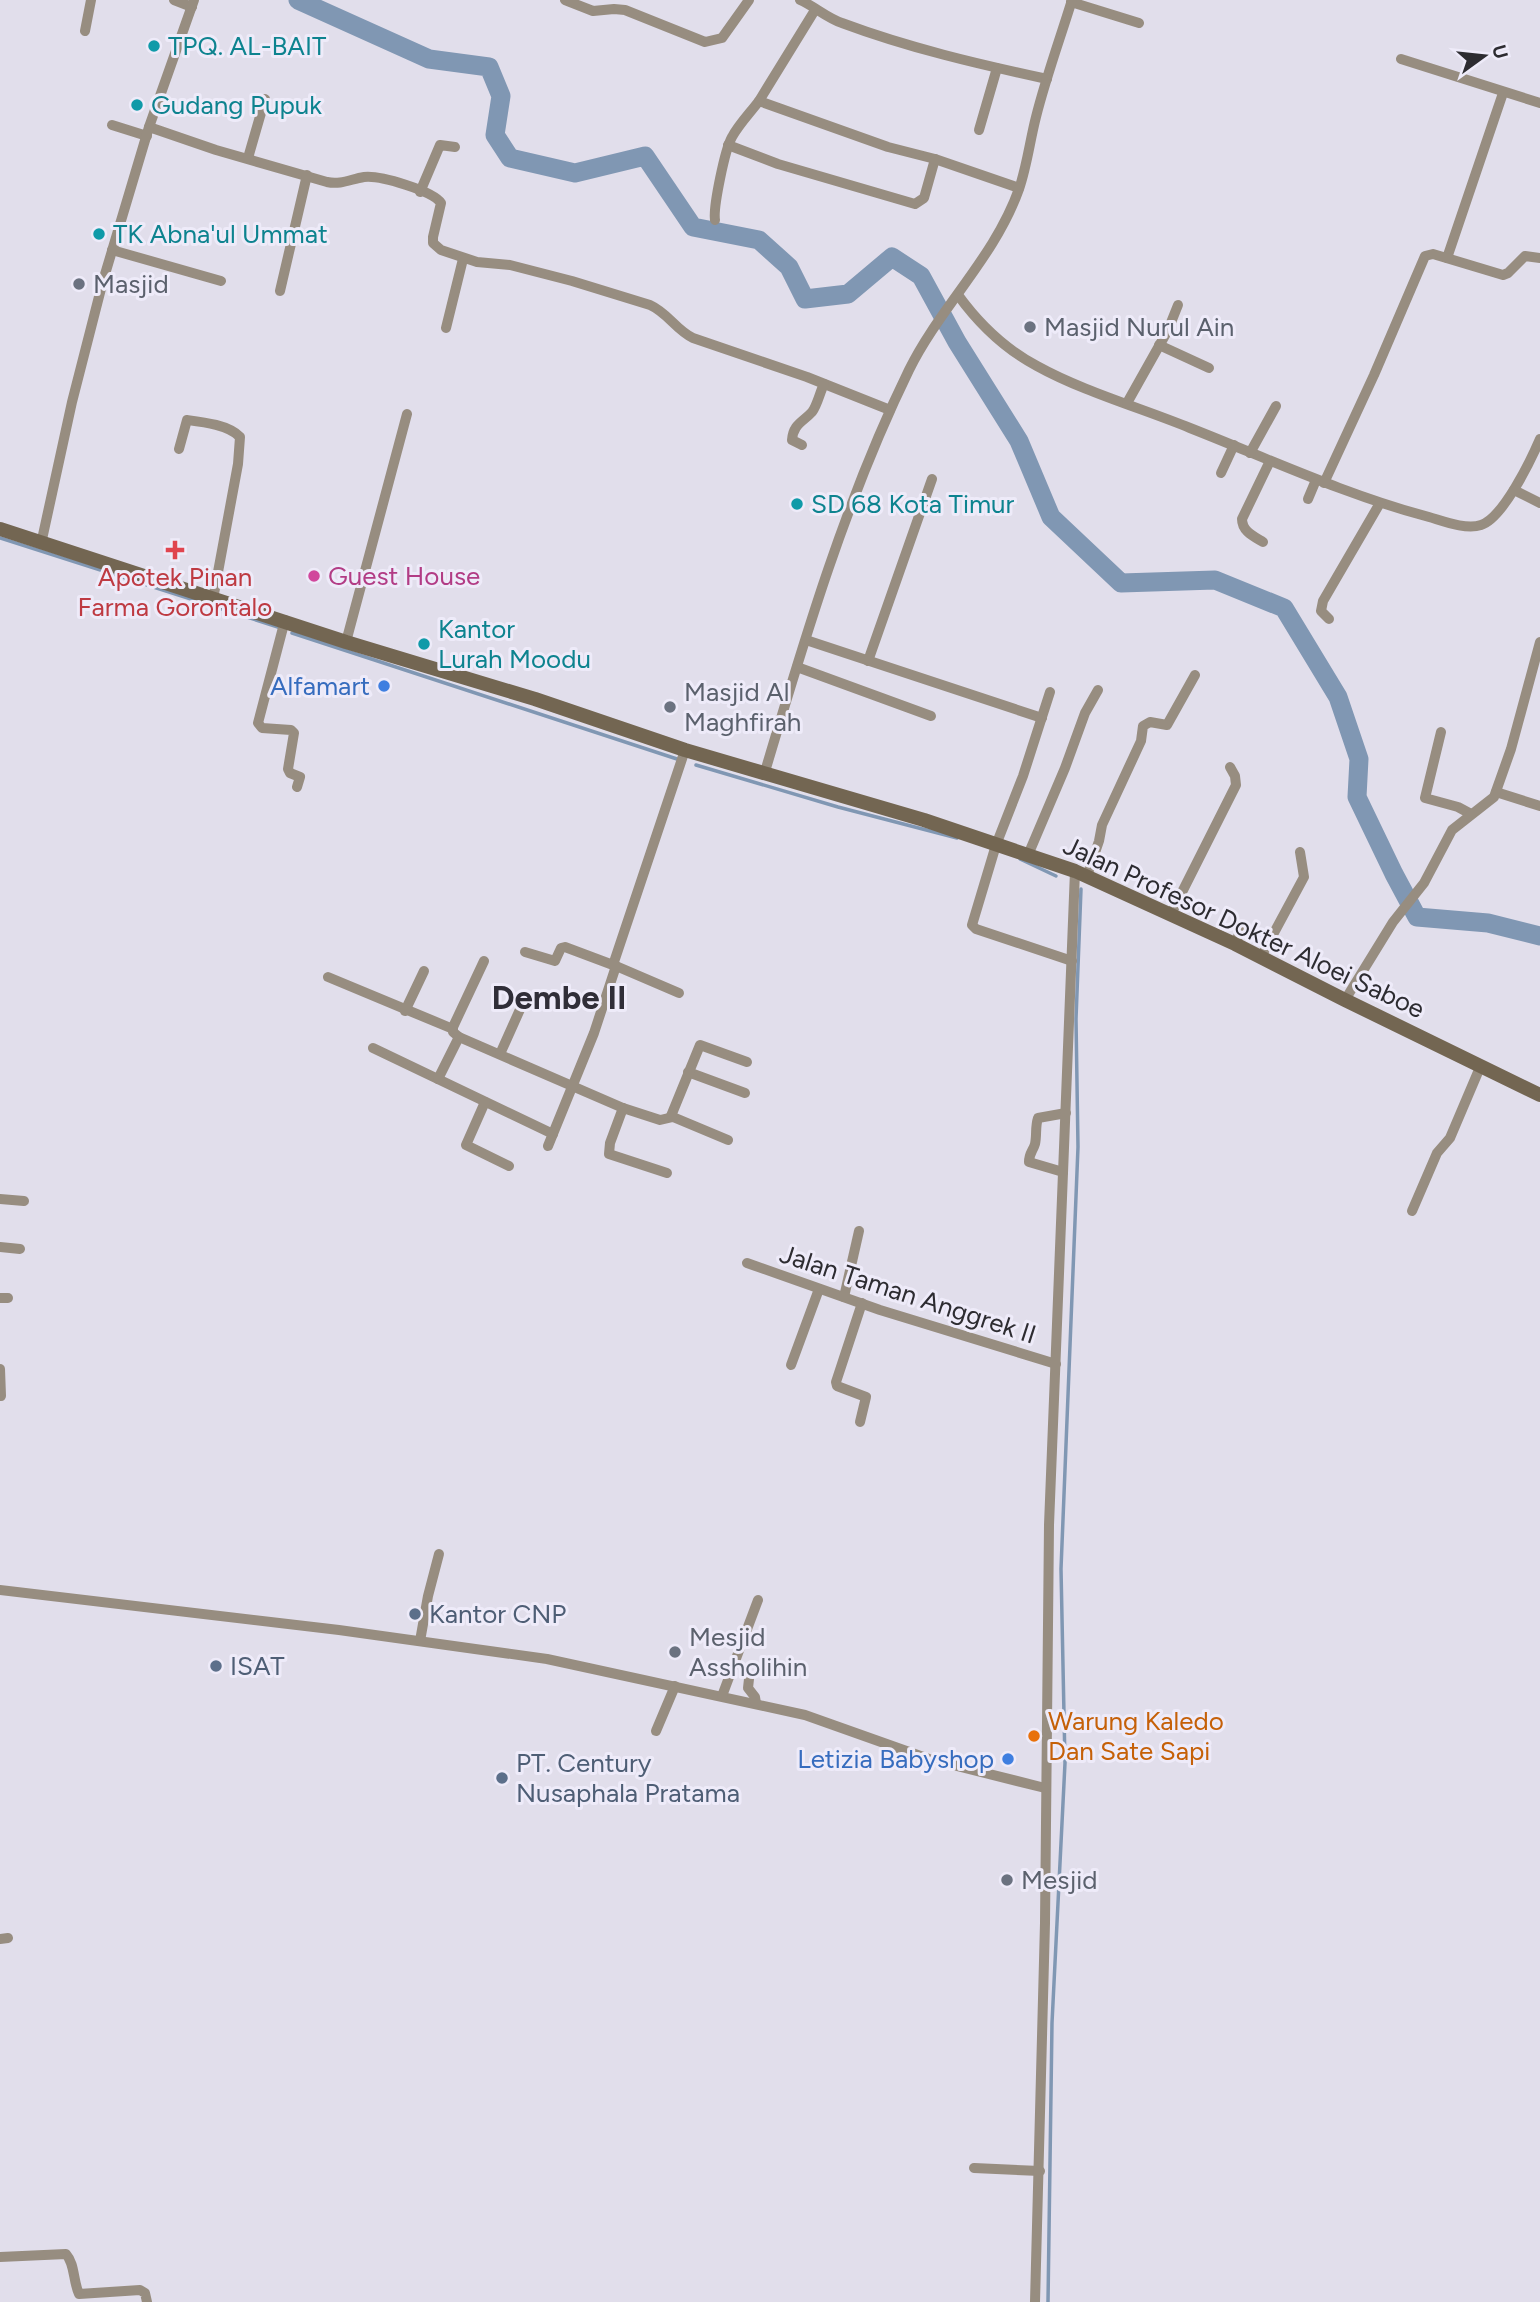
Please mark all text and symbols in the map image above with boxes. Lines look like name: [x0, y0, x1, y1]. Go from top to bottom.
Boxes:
north arrow: [1449, 21, 1519, 91]
place label: TPQ. AL-BAIT: [168, 30, 327, 62]
marker: TPQ. AL-BAIT: [146, 38, 162, 54]
text: U: [1487, 42, 1513, 61]
place label: Gudang Pupuk: [151, 89, 322, 121]
marker: Gudang Pupuk: [129, 97, 145, 113]
place label: TK Abna'ul Ummat: [113, 218, 328, 250]
marker: TK Abna'ul Ummat: [91, 226, 107, 242]
place label: Masjid: [93, 268, 169, 300]
marker: Masjid: [71, 276, 87, 292]
place label: Masjid Nurul Ain: [1044, 311, 1234, 343]
marker: Masjid Nurul Ain: [1022, 319, 1038, 335]
place label: SD 68 Kota Timur: [811, 488, 1015, 520]
marker: SD 68 Kota Timur: [789, 496, 805, 512]
marker: Apotek Pinan Farma Gorontalo: [167, 542, 183, 558]
place label: Guest House: [328, 560, 480, 592]
place label: Apotek Pinan Farma Gorontalo: [78, 561, 272, 623]
marker: Guest House: [306, 568, 322, 584]
place label: Kantor Lurah Moodu: [438, 613, 591, 675]
marker: Kantor Lurah Moodu: [416, 636, 432, 652]
place label: Alfamart: [270, 670, 370, 702]
place label: Masjid Al Maghfirah: [684, 676, 801, 738]
marker: Alfamart: [376, 678, 392, 694]
marker: Masjid Al Maghfirah: [662, 699, 678, 715]
street label: Jalan Profesor Dokter Aloei Saboe: [1058, 829, 1430, 1025]
district label: Dembe II: [491, 978, 627, 1017]
street label: Jalan Taman Anggrek II: [776, 1237, 1040, 1351]
place label: Kantor CNP: [429, 1598, 566, 1630]
marker: Kantor CNP: [407, 1606, 423, 1622]
place label: Mesjid Assholihin: [689, 1621, 807, 1683]
marker: Mesjid Assholihin: [667, 1644, 683, 1660]
place label: ISAT: [230, 1650, 285, 1682]
marker: ISAT: [208, 1658, 224, 1674]
place label: Warung Kaledo Dan Sate Sapi: [1048, 1705, 1224, 1767]
marker: Warung Kaledo Dan Sate Sapi: [1026, 1728, 1042, 1744]
place label: Letizia Babyshop: [797, 1743, 994, 1775]
place label: PT. Century Nusaphala Pratama: [516, 1747, 740, 1809]
marker: Letizia Babyshop: [1000, 1751, 1016, 1767]
marker: PT. Century Nusaphala Pratama: [494, 1770, 510, 1786]
place label: Mesjid: [1021, 1864, 1098, 1896]
marker: Mesjid: [999, 1872, 1015, 1888]

